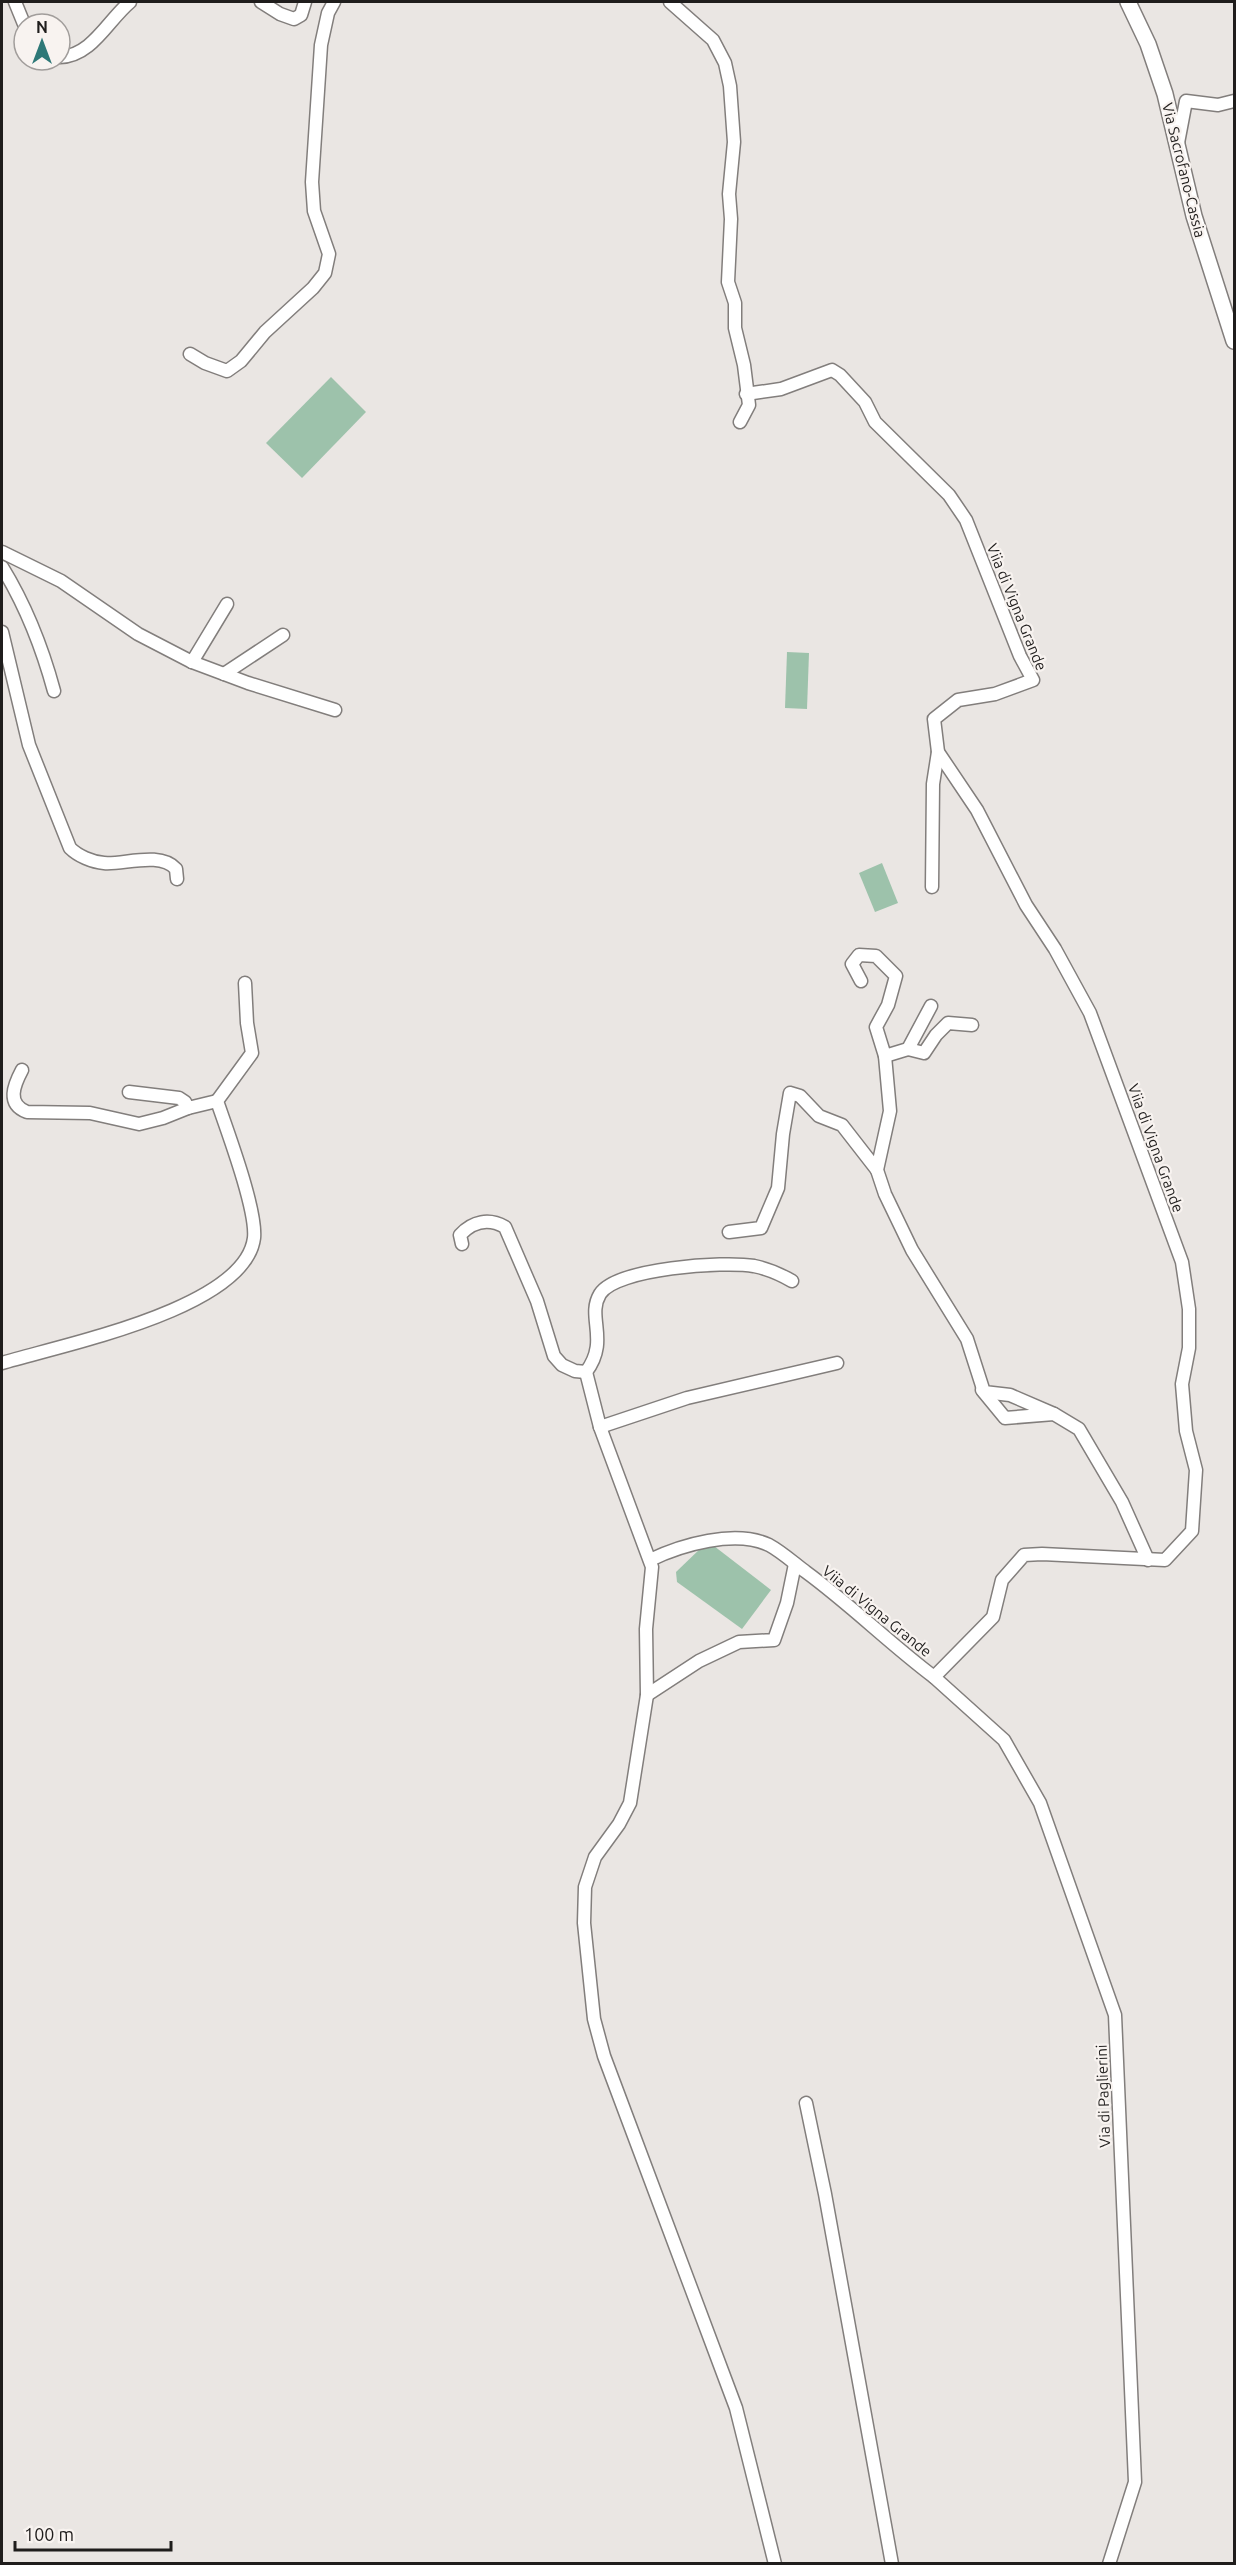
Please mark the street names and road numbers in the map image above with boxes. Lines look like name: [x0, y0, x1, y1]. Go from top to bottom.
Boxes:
street label: Via Sacrofano-Cassia: [1159, 101, 1209, 239]
street label: Viia di Vigna Grande: [984, 541, 1050, 673]
street label: Viia di Vigna Grande: [1125, 1082, 1187, 1214]
street label: Viia di Vigna Grande: [819, 1562, 935, 1660]
street label: Via di Paglierini: [1093, 2044, 1113, 2148]

